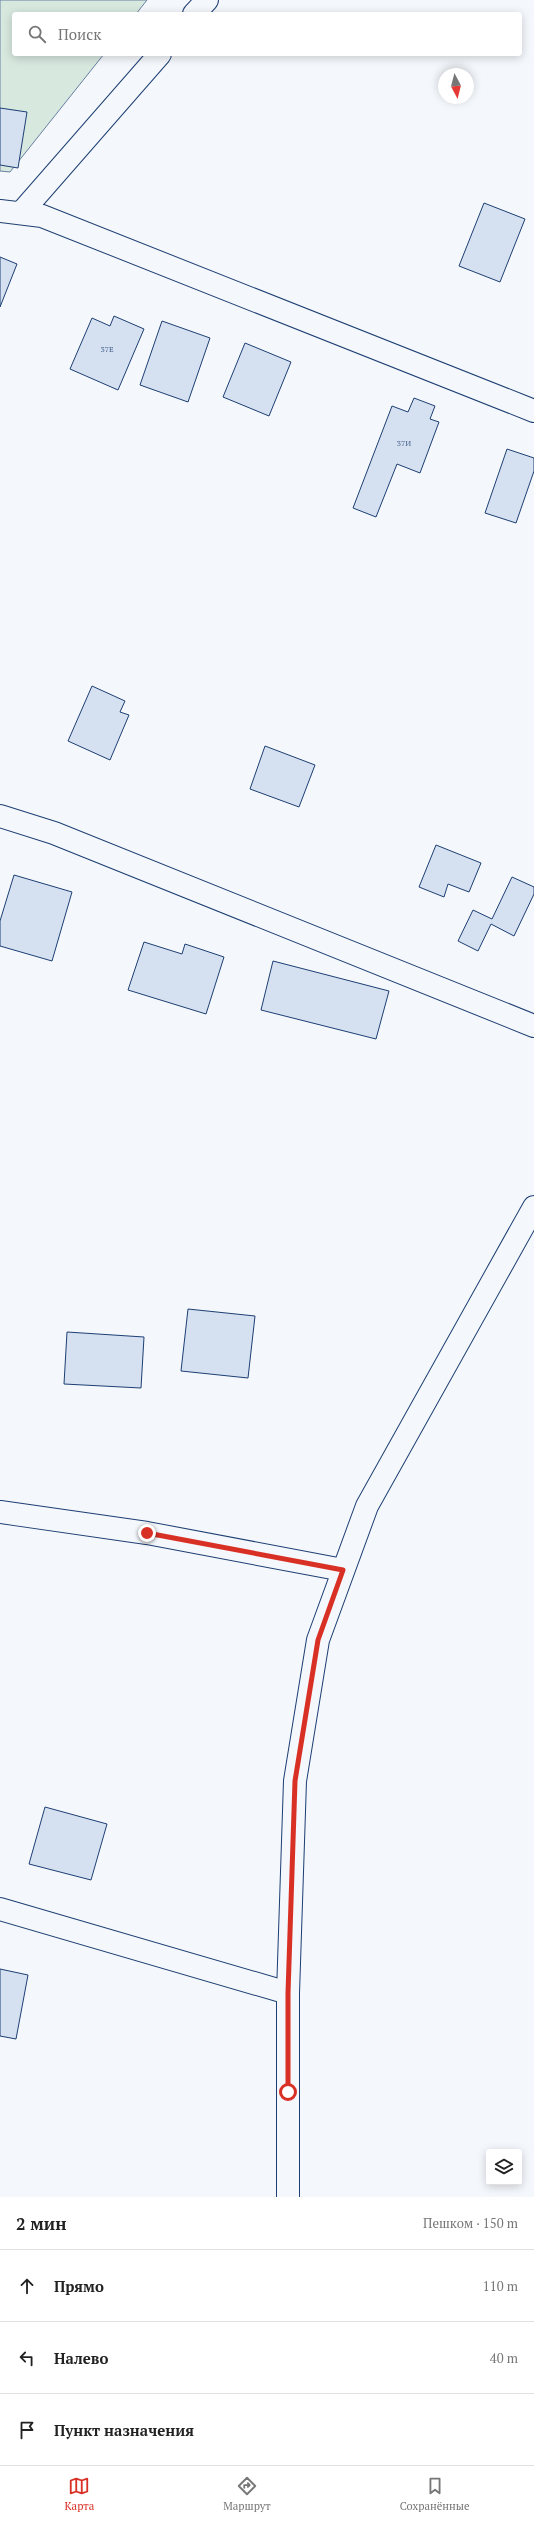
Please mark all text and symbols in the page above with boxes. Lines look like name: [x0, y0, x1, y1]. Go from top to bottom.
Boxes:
search box: [12, 12, 522, 56]
icon: search: [26, 23, 48, 45]
text: Поиск: [58, 24, 101, 44]
north arrow: [438, 68, 474, 104]
house number: 37Е: [100, 344, 114, 354]
house number: 37И: [397, 438, 411, 448]
route end: [138, 1524, 156, 1542]
route start: [279, 2083, 297, 2101]
map controls: [486, 2149, 522, 2185]
button: layers: [486, 2149, 522, 2185]
text: 2 мин: [16, 2212, 66, 2235]
text: Пешком · 150 m: [423, 2214, 518, 2232]
icon: ahead: [16, 2275, 38, 2297]
text: Прямо: [54, 2276, 104, 2296]
text: 110 m: [483, 2277, 518, 2295]
icon: left: [16, 2347, 38, 2369]
text: Налево: [54, 2348, 108, 2368]
text: 40 m: [490, 2349, 518, 2367]
icon: arrive: [16, 2419, 38, 2441]
text: Пункт назначения: [54, 2420, 194, 2440]
tab: Карта: [64, 2475, 94, 2513]
tab: Маршрут: [223, 2475, 271, 2513]
tab: Сохранённые: [400, 2475, 469, 2513]

